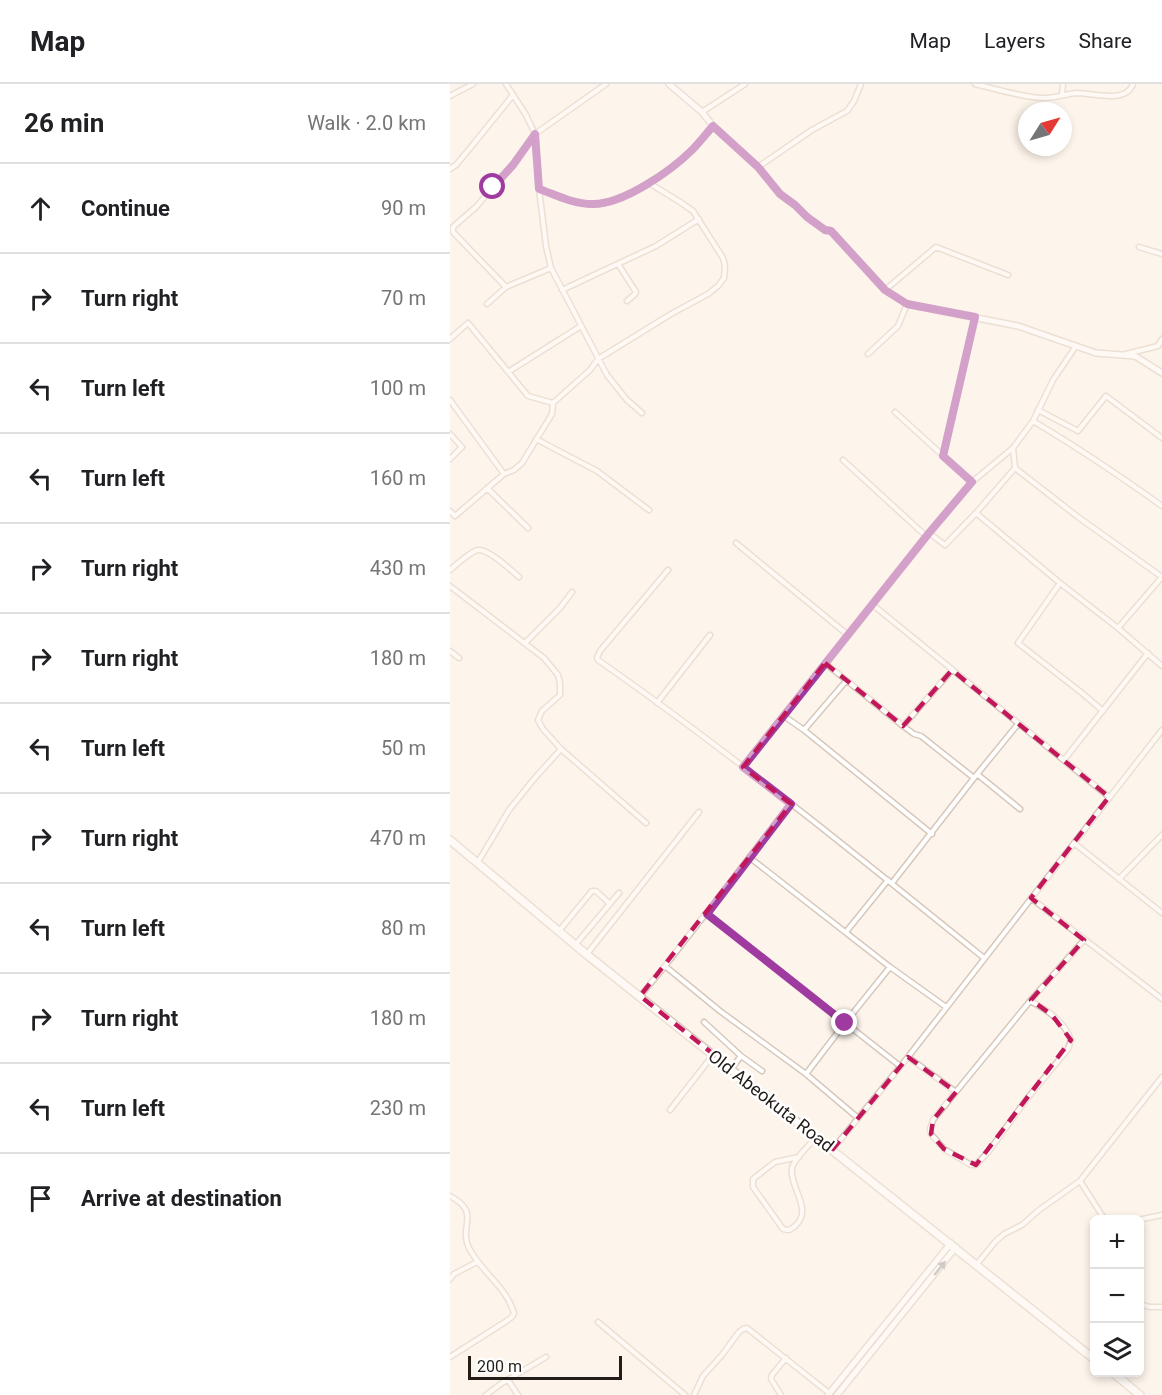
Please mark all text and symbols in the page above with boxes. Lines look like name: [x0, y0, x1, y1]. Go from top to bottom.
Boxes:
text: Map: [30, 25, 85, 58]
text: Map: [909, 29, 951, 53]
text: Layers: [984, 29, 1045, 53]
text: Share: [1078, 29, 1132, 53]
north arrow: [1018, 102, 1072, 156]
text: 26 min: [24, 108, 104, 138]
text: Walk · 2.0 km: [307, 111, 426, 135]
route start: [479, 173, 505, 199]
icon: ahead: [24, 192, 57, 225]
text: Continue: [81, 196, 170, 221]
text: 90 m: [381, 196, 426, 220]
icon: right: [24, 282, 57, 315]
text: Turn right: [81, 286, 178, 311]
text: 70 m: [381, 286, 426, 310]
icon: left: [24, 372, 57, 405]
text: Turn left: [81, 376, 165, 401]
text: 100 m: [370, 376, 426, 400]
icon: left: [24, 462, 57, 495]
text: Turn left: [81, 466, 165, 491]
text: 160 m: [370, 466, 426, 490]
icon: right: [24, 552, 57, 585]
text: Turn right: [81, 556, 178, 581]
text: 430 m: [370, 556, 426, 580]
icon: right: [24, 642, 57, 675]
text: Turn right: [81, 646, 178, 671]
text: 180 m: [370, 646, 426, 670]
icon: left: [24, 732, 57, 765]
text: Turn left: [81, 736, 165, 761]
text: 50 m: [381, 736, 426, 760]
icon: right: [24, 822, 57, 855]
text: Turn right: [81, 826, 178, 851]
text: 470 m: [370, 826, 426, 850]
icon: left: [24, 912, 57, 945]
text: Turn left: [81, 916, 165, 941]
text: 80 m: [381, 916, 426, 940]
icon: right: [24, 1002, 57, 1035]
text: Turn right: [81, 1006, 178, 1031]
text: 180 m: [370, 1006, 426, 1030]
route end: [831, 1009, 857, 1035]
street label: Old Abeokuta Road: [704, 1045, 838, 1156]
icon: left: [24, 1092, 57, 1125]
text: Turn left: [81, 1096, 165, 1121]
text: 230 m: [370, 1096, 426, 1120]
icon: arrive: [24, 1182, 57, 1215]
text: Arrive at destination: [81, 1186, 282, 1211]
map controls: [1090, 1215, 1144, 1377]
button: +: [1090, 1215, 1144, 1269]
one-way arrow: [933, 1260, 946, 1276]
button: −: [1090, 1269, 1144, 1323]
button: layers: [1090, 1323, 1144, 1377]
scale bar: [468, 1353, 622, 1380]
text: 200 m: [477, 1357, 522, 1376]

